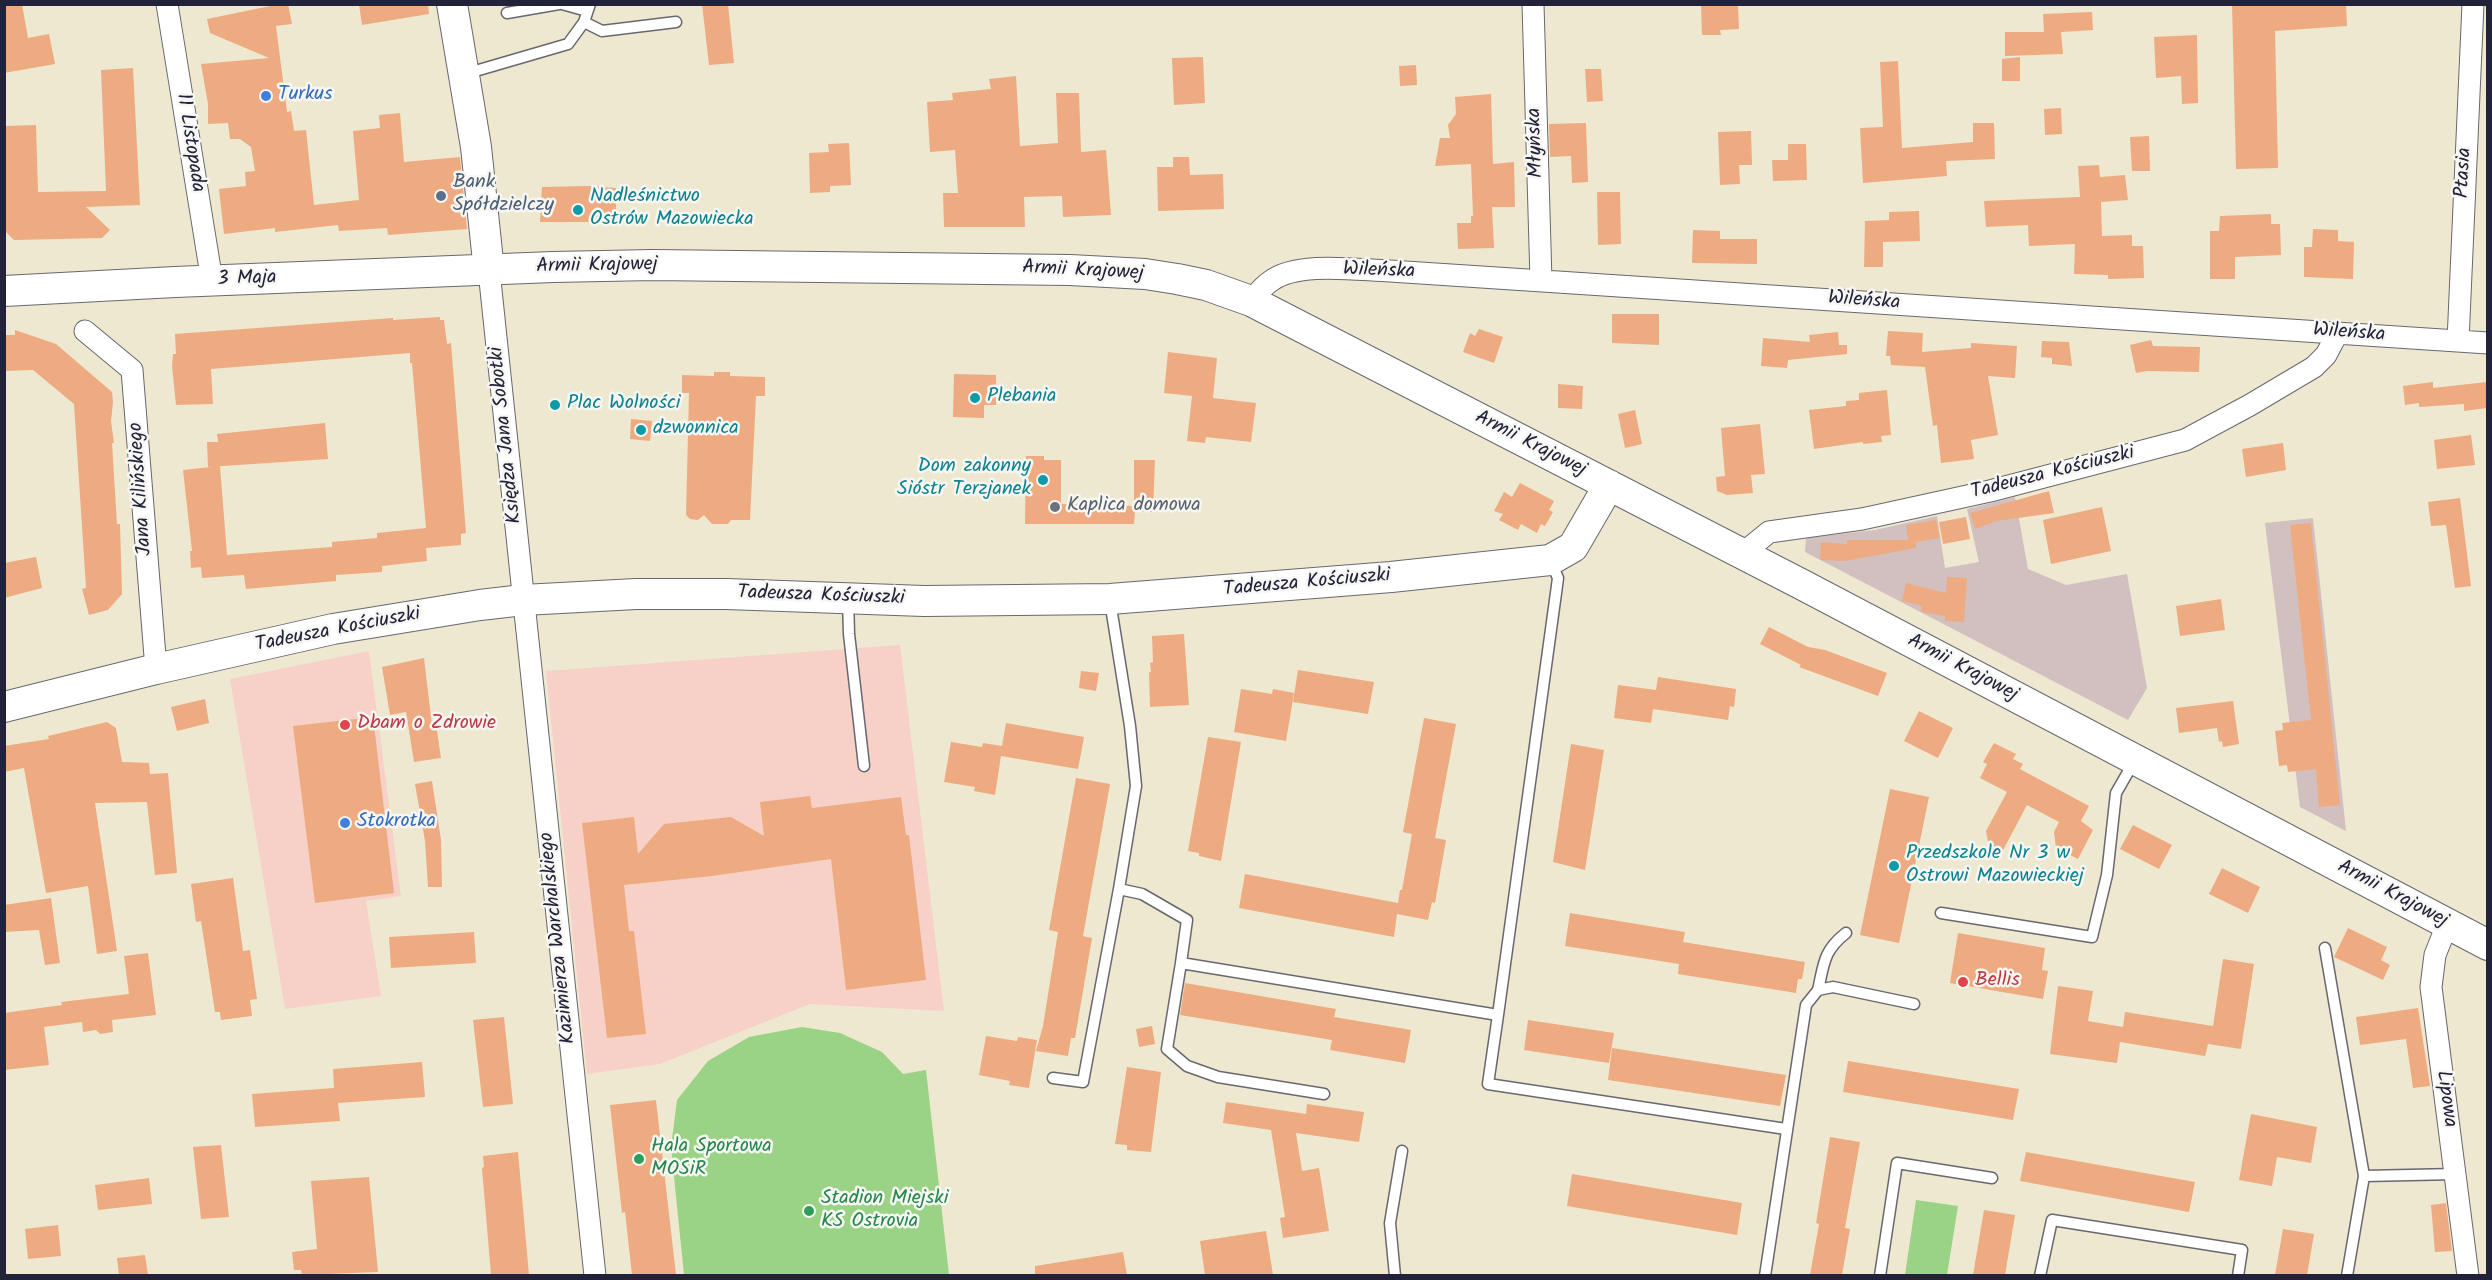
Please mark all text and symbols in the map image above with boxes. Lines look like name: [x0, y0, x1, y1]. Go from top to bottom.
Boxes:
place label: Turkus: [278, 84, 332, 108]
marker: Turkus: [259, 89, 273, 103]
street label: 11 Listopada: [169, 92, 209, 194]
street label: Młyńska: [1524, 107, 1550, 179]
street label: Ptasia: [2452, 147, 2478, 199]
place label: Bank Spółdzielczy: [453, 172, 554, 219]
place label: Nadleśnictwo Ostrów Mazowiecka: [590, 186, 754, 233]
marker: Bank Spółdzielczy: [434, 189, 448, 203]
marker: Nadleśnictwo Ostrów Mazowiecka: [571, 203, 585, 217]
street label: Armii Krajowej: [536, 254, 658, 280]
street label: Armii Krajowej: [1022, 257, 1144, 287]
street label: Wileńska: [1342, 259, 1416, 285]
street label: 3 Maja: [217, 267, 277, 293]
street label: Wileńska: [1827, 288, 1901, 316]
street label: Wileńska: [2312, 320, 2386, 348]
street label: Księdza Jana Sobotki: [486, 345, 528, 525]
place label: Plebania: [987, 386, 1056, 410]
marker: Plebania: [968, 391, 982, 405]
place label: Plac Wolności: [567, 393, 681, 417]
marker: Plac Wolności: [548, 398, 562, 412]
street label: Armii Krajowej: [1470, 407, 1590, 483]
place label: dzwonnica: [653, 418, 739, 442]
street label: Jana Kilińskiego: [125, 421, 159, 557]
marker: dzwonnica: [634, 423, 648, 437]
street label: Tadeusza Kościuszki: [1969, 442, 2137, 506]
place label: Dom zakonny Sióstr Terzjanek: [897, 456, 1031, 503]
marker: Dom zakonny Sióstr Terzjanek: [1036, 473, 1050, 487]
place label: Kaplica domowa: [1067, 495, 1201, 519]
marker: Kaplica domowa: [1048, 500, 1062, 514]
street label: Tadeusza Kościuszki: [1223, 565, 1391, 603]
street label: Tadeusza Kościuszki: [737, 582, 905, 612]
street label: Tadeusza Kościuszki: [253, 603, 423, 659]
street label: Armii Krajowej: [1903, 630, 2021, 708]
place label: Dbam o Zdrowie: [357, 713, 496, 737]
marker: Dbam o Zdrowie: [338, 718, 352, 732]
place label: Stokrotka: [357, 811, 436, 835]
marker: Stokrotka: [338, 816, 352, 830]
street label: Kazimierza Warchalskiego: [536, 831, 582, 1045]
place label: Przedszkole Nr 3 w Ostrowi Mazowieckiej: [1906, 843, 2084, 890]
street label: Armii Krajowej: [2333, 856, 2451, 934]
marker: Przedszkole Nr 3 w Ostrowi Mazowieckiej: [1887, 859, 1901, 873]
place label: Bellis: [1975, 970, 2020, 994]
marker: Bellis: [1956, 975, 1970, 989]
street label: Lipowa: [2429, 1069, 2461, 1129]
place label: Hala Sportowa MOSiR: [651, 1136, 772, 1183]
marker: Hala Sportowa MOSiR: [632, 1152, 646, 1166]
place label: Stadion Miejski KS Ostrovia: [821, 1188, 948, 1235]
marker: Stadion Miejski KS Ostrovia: [802, 1204, 816, 1218]

